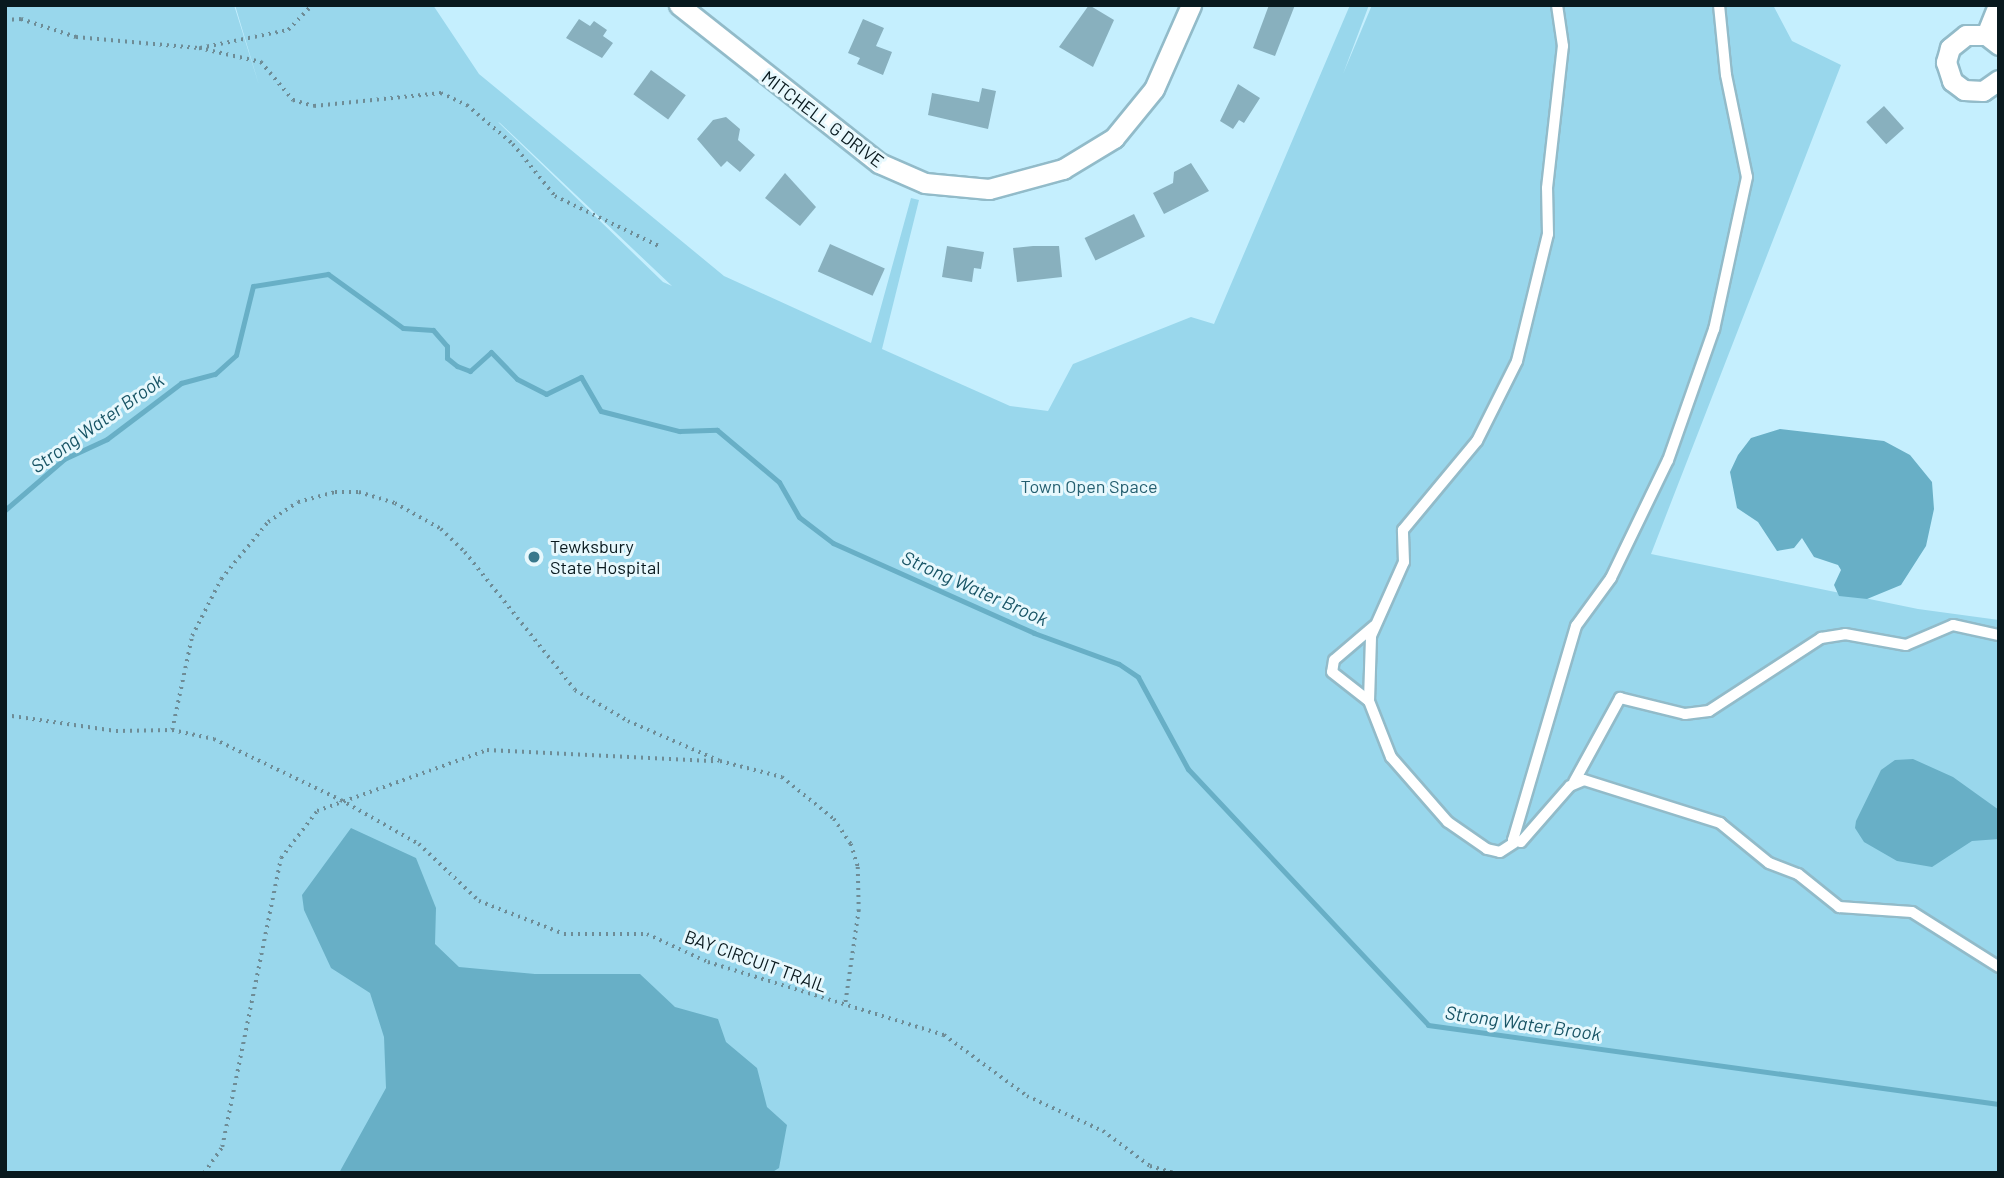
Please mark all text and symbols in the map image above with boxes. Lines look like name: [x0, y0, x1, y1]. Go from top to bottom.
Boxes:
street label: MITCHELL G DRIVE: [758, 66, 888, 172]
water label: Strong Water Brook: [26, 369, 168, 477]
park label: Town Open Space: [1020, 475, 1158, 497]
place label: Tewksbury State Hospital: [550, 536, 660, 578]
water label: Strong Water Brook: [899, 546, 1051, 630]
marker: Tewksbury State Hospital: [524, 547, 544, 567]
street label: BAY CIRCUIT TRAIL: [682, 925, 830, 997]
water label: Strong Water Brook: [1444, 1001, 1602, 1045]

